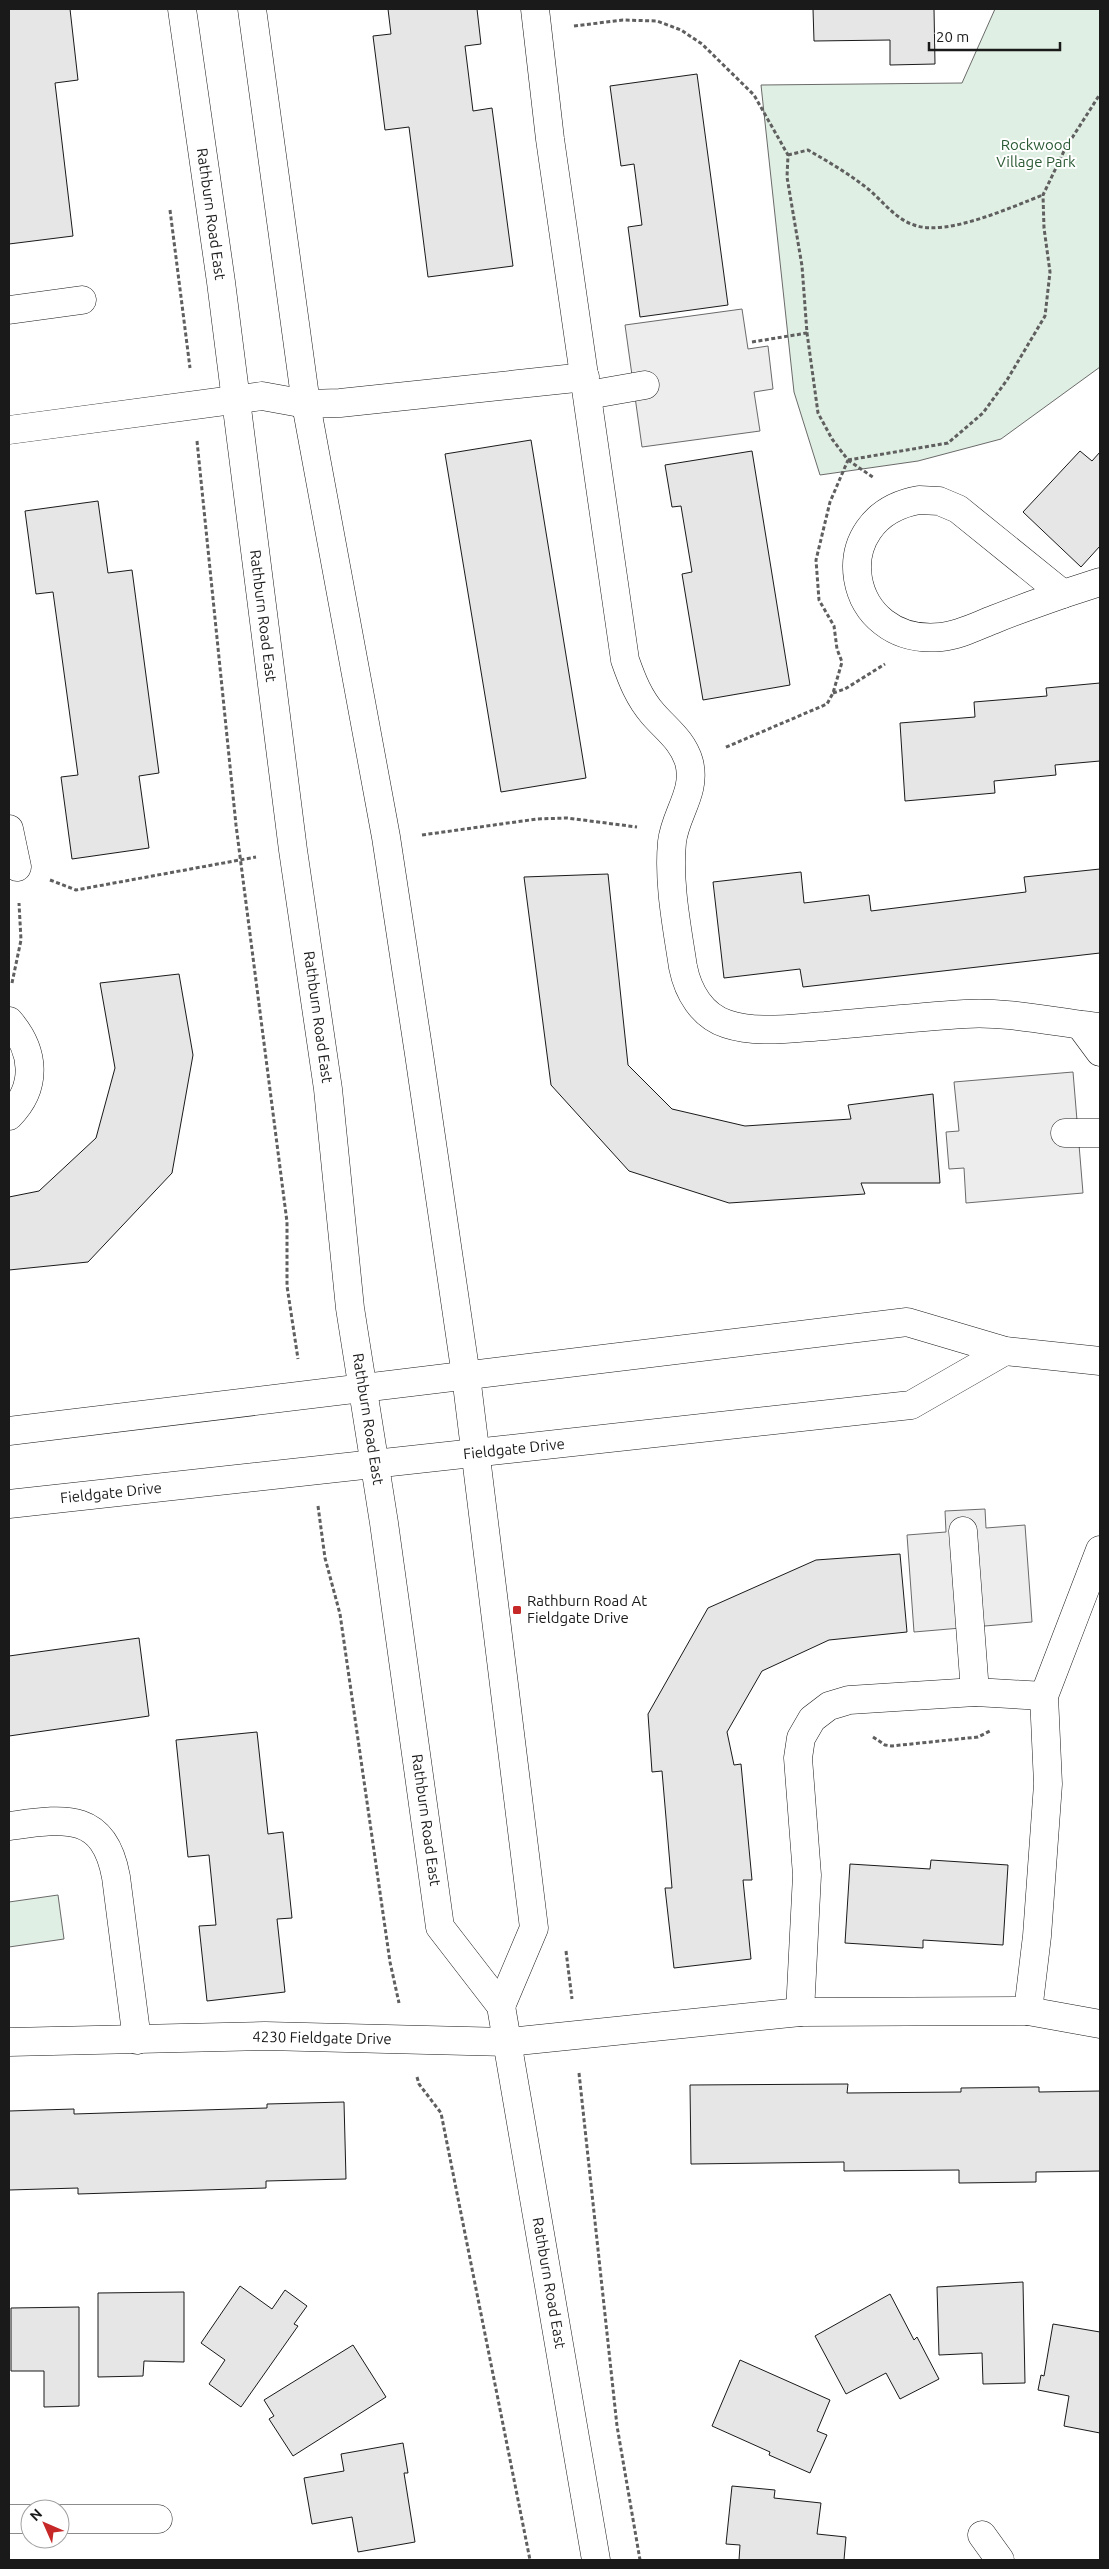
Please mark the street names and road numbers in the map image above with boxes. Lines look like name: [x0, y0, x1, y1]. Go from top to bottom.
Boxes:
street label: Rathburn Road East: [194, 147, 229, 281]
street label: Rathburn Road East: [247, 549, 280, 683]
street label: Rathburn Road East: [301, 950, 336, 1084]
street label: Rathburn Road East: [350, 1352, 387, 1486]
street label: Fieldgate Drive: [462, 1435, 566, 1462]
street label: Fieldgate Drive: [59, 1479, 163, 1506]
street label: Rathburn Road East: [409, 1753, 444, 1887]
street label: 4230 Fieldgate Drive: [252, 2028, 392, 2047]
street label: Rathburn Road East: [530, 2216, 569, 2350]

